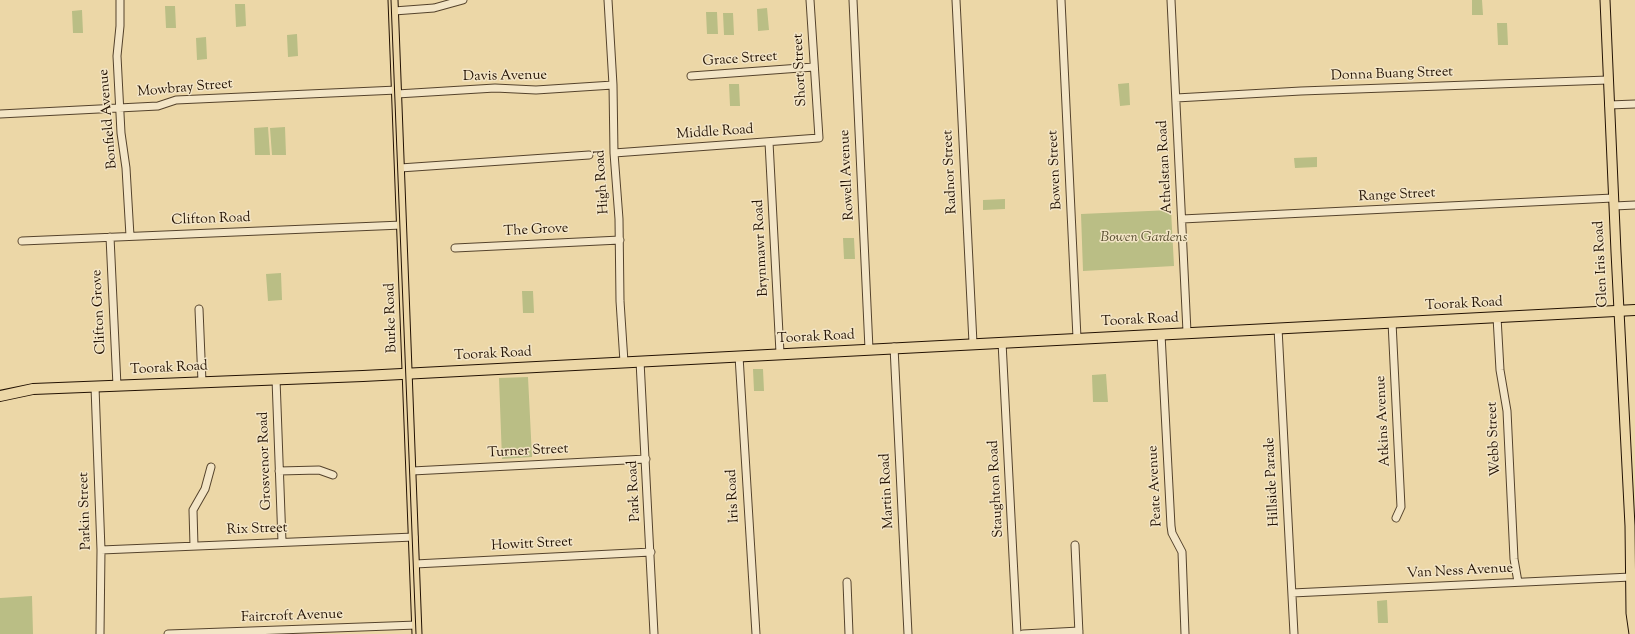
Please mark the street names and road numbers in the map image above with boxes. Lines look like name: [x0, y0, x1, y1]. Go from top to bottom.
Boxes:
street label: Short Street: [791, 33, 811, 107]
street label: Grace Street: [702, 49, 778, 71]
street label: Donna Buang Street: [1331, 64, 1453, 86]
street label: Bonfield Avenue: [96, 68, 122, 170]
street label: Davis Avenue: [463, 68, 547, 86]
street label: Mowbray Street: [137, 76, 233, 102]
street label: Athelstan Road: [1155, 120, 1177, 214]
street label: Middle Road: [676, 122, 754, 144]
street label: Rowell Avenue: [837, 129, 859, 221]
street label: Radnor Street: [940, 129, 962, 215]
street label: Bowen Street: [1046, 130, 1066, 210]
street label: High Road: [592, 149, 614, 215]
street label: Range Street: [1358, 186, 1436, 206]
street label: Brynmawr Road: [751, 199, 773, 297]
street label: Clifton Road: [171, 210, 251, 230]
street label: Glen Iris Road: [1591, 220, 1613, 308]
street label: The Grove: [503, 221, 569, 241]
street label: Clifton Grove: [89, 269, 111, 355]
street label: Burke Road: [382, 283, 402, 353]
street label: Toorak Road: [1425, 295, 1503, 315]
street label: Toorak Road: [1101, 311, 1179, 331]
street label: Toorak Road: [777, 328, 855, 348]
street label: Toorak Road: [454, 345, 532, 365]
street label: Toorak Road: [130, 359, 208, 379]
street label: Atkins Avenue: [1373, 375, 1395, 467]
street label: Webb Street: [1485, 401, 1505, 477]
street label: Grosvenor Road: [256, 411, 276, 511]
street label: Hillside Parade: [1262, 437, 1284, 527]
street label: Staughton Road: [986, 440, 1008, 538]
street label: Turner Street: [487, 441, 569, 463]
street label: Peate Avenue: [1145, 445, 1167, 527]
street label: Martin Road: [878, 453, 898, 529]
street label: Park Road: [625, 460, 645, 522]
street label: Iris Road: [724, 469, 744, 523]
street label: Parkin Street: [76, 472, 96, 550]
street label: Rix Street: [226, 521, 288, 539]
street label: Howitt Street: [491, 534, 573, 556]
street label: Van Ness Avenue: [1406, 561, 1514, 583]
street label: Faircroft Avenue: [241, 607, 343, 627]

